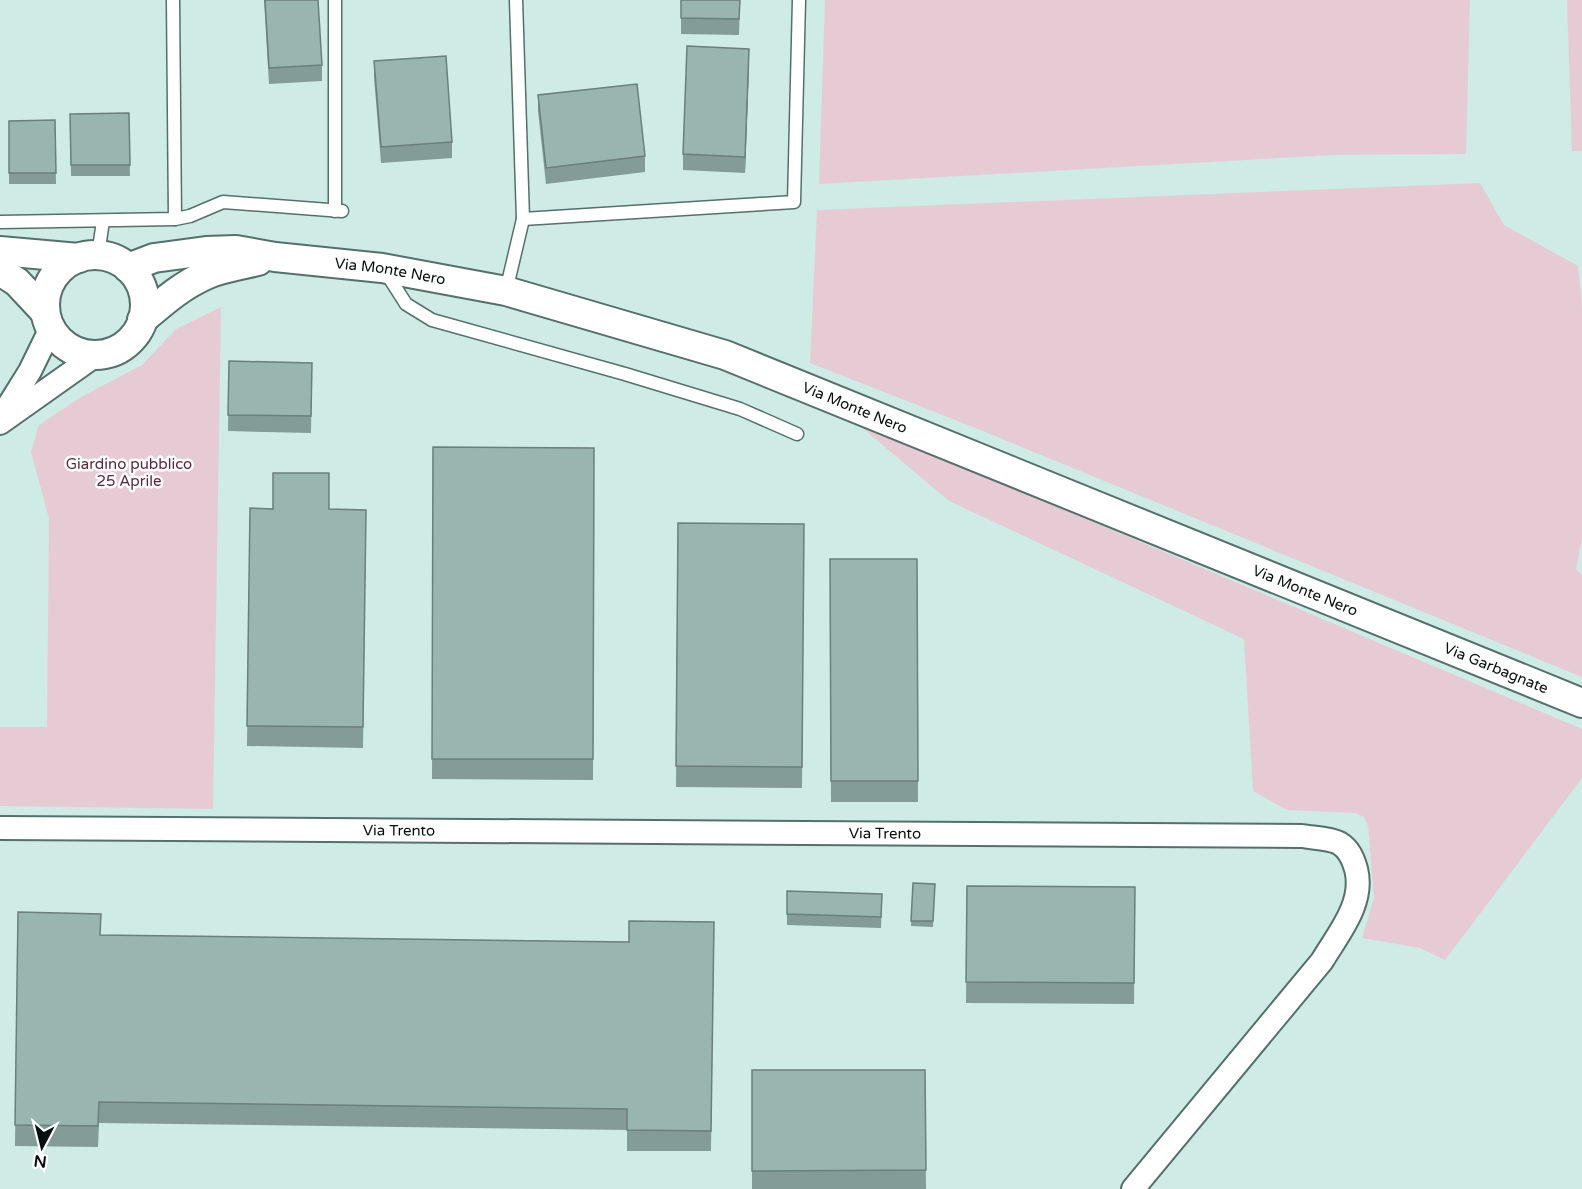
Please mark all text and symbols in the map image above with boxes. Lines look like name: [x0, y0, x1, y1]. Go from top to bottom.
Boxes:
street label: Via Monte Nero: [334, 254, 447, 289]
street label: Via Monte Nero: [800, 378, 910, 437]
park label: Giardino pubblico 25 Aprile: [66, 455, 192, 490]
street label: Via Monte Nero: [1250, 561, 1360, 620]
street label: Via Garbagnate: [1441, 639, 1551, 697]
street label: Via Trento: [363, 821, 435, 840]
street label: Via Trento: [849, 824, 921, 843]
north arrow: [12, 1117, 72, 1177]
text: N: [33, 1150, 48, 1172]

